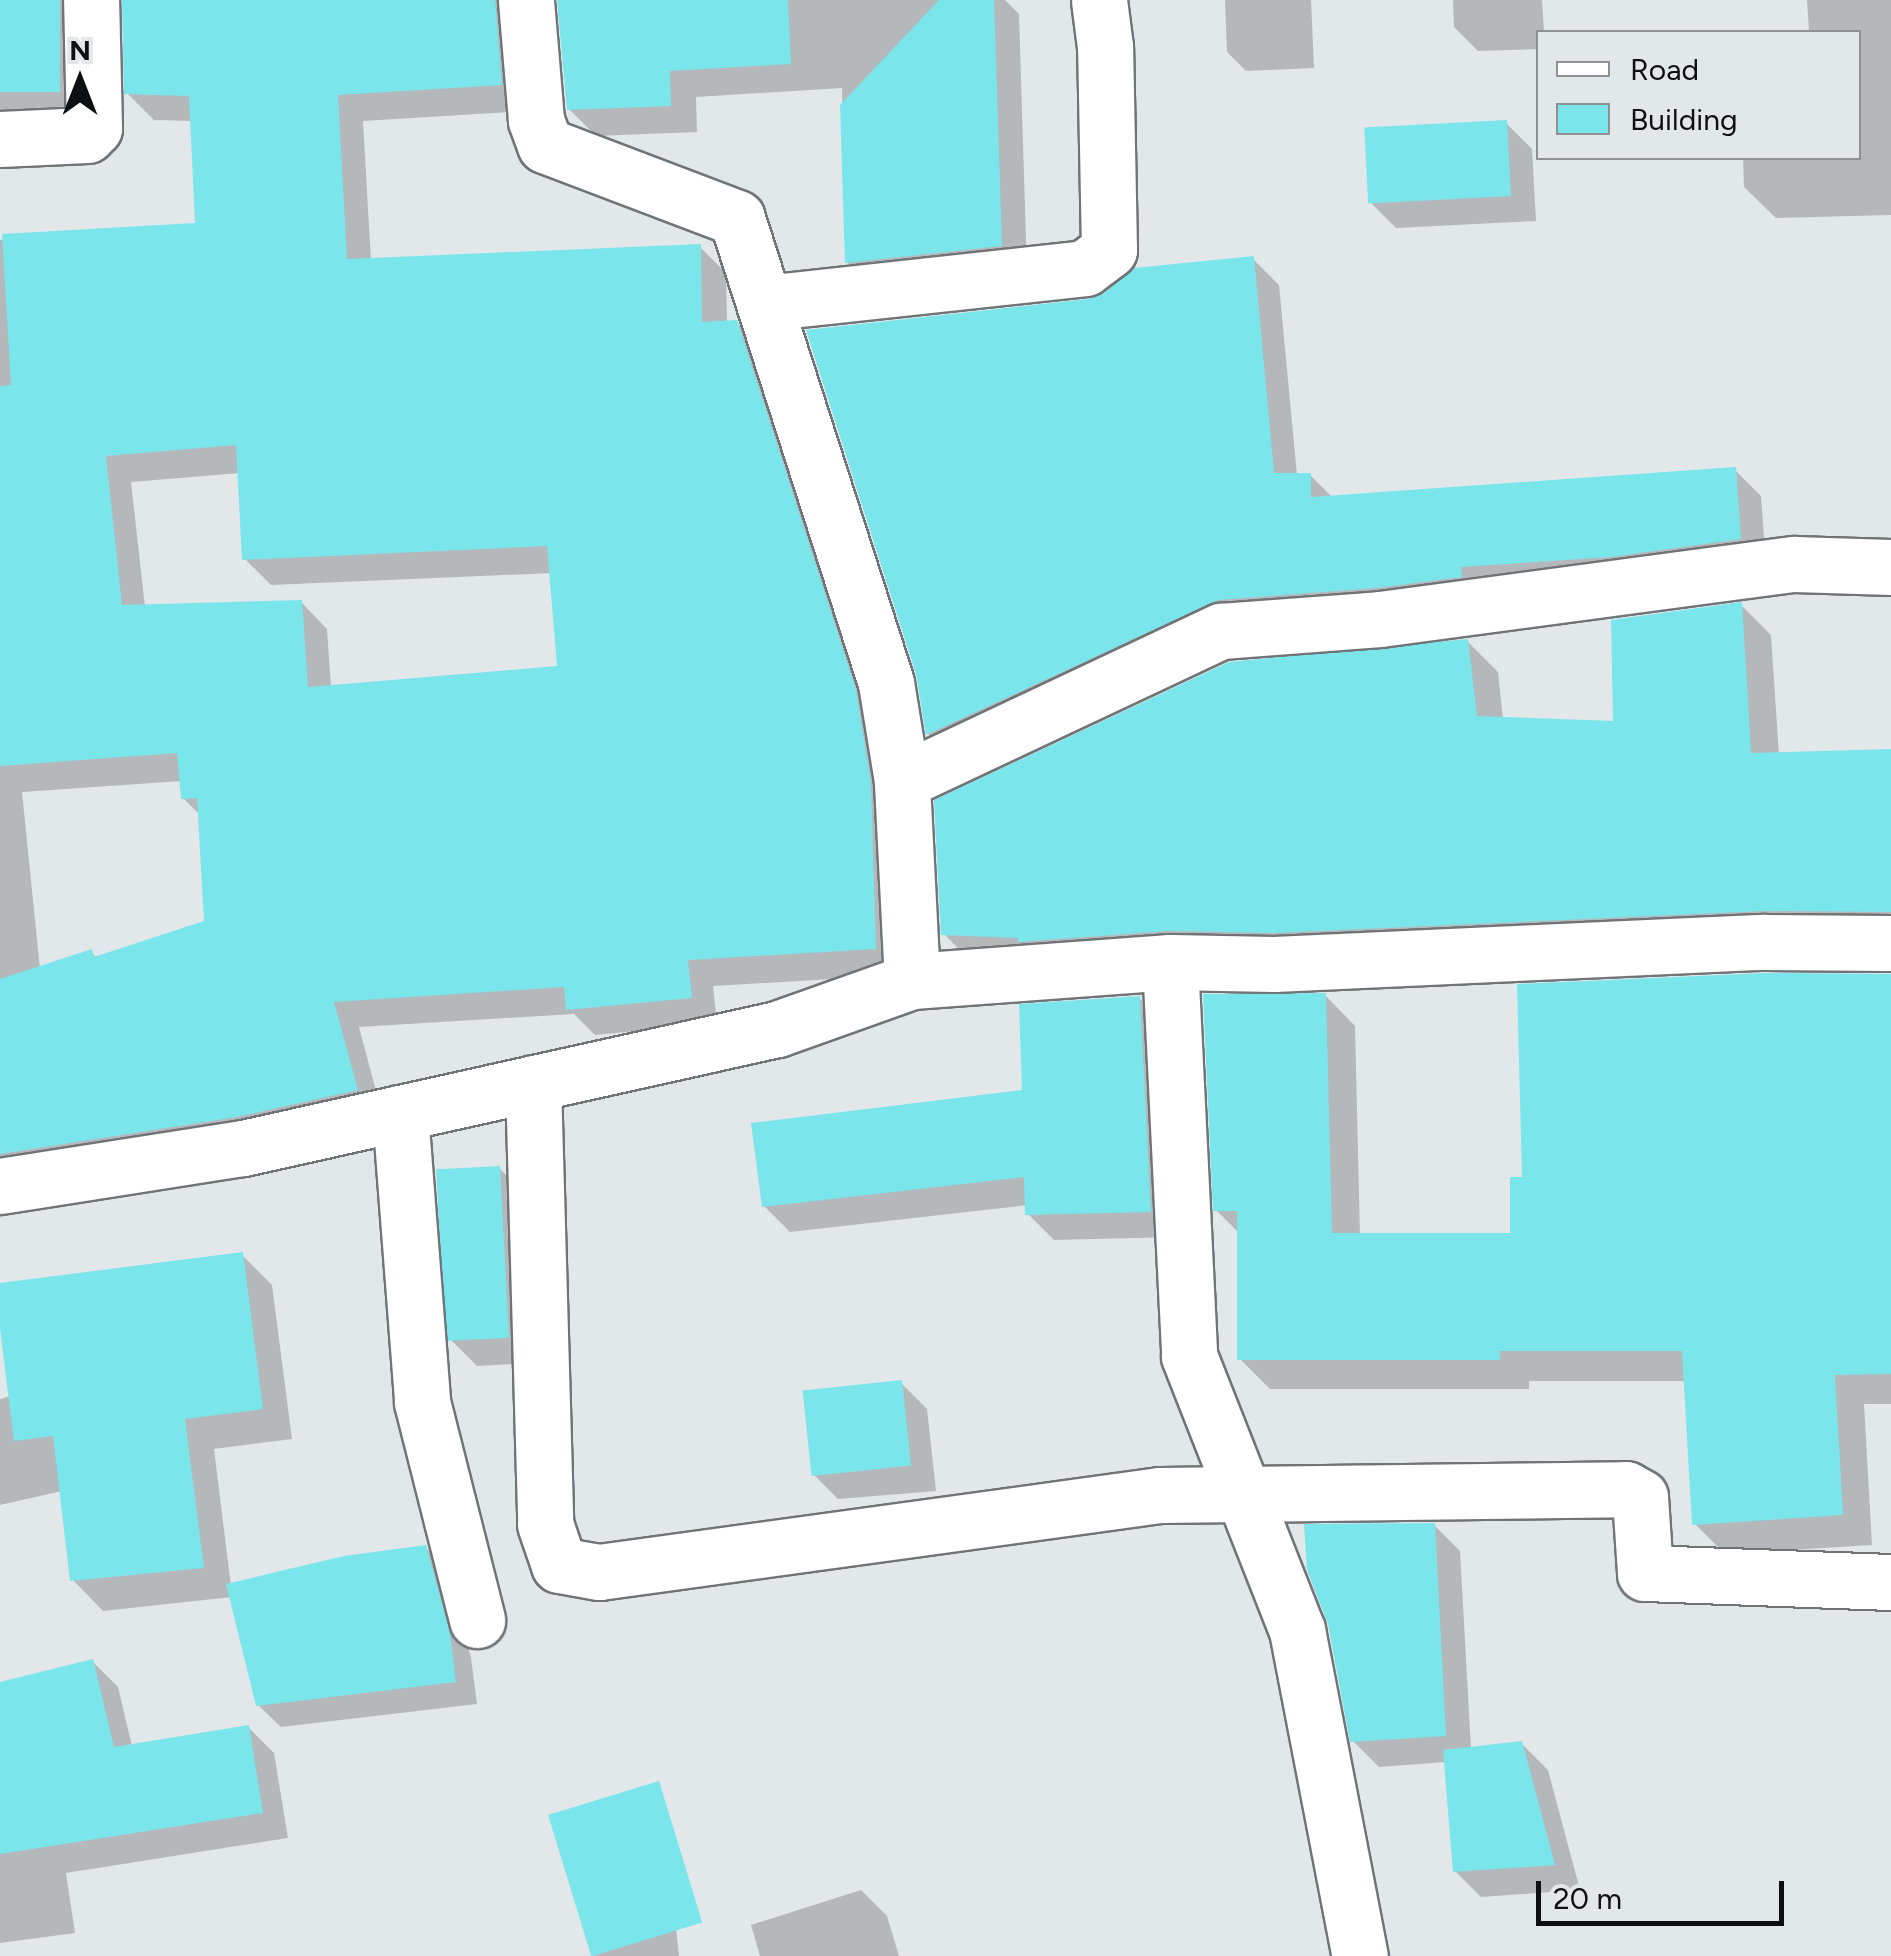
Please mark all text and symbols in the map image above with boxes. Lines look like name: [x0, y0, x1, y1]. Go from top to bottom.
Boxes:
north arrow: [30, 30, 130, 130]
legend: [1536, 30, 1861, 160]
text: N: [69, 33, 91, 67]
text: Road: [1630, 51, 1699, 88]
text: Building: [1630, 101, 1738, 138]
scale bar: [1541, 1861, 1788, 1923]
text: 20 m: [1553, 1880, 1622, 1917]

